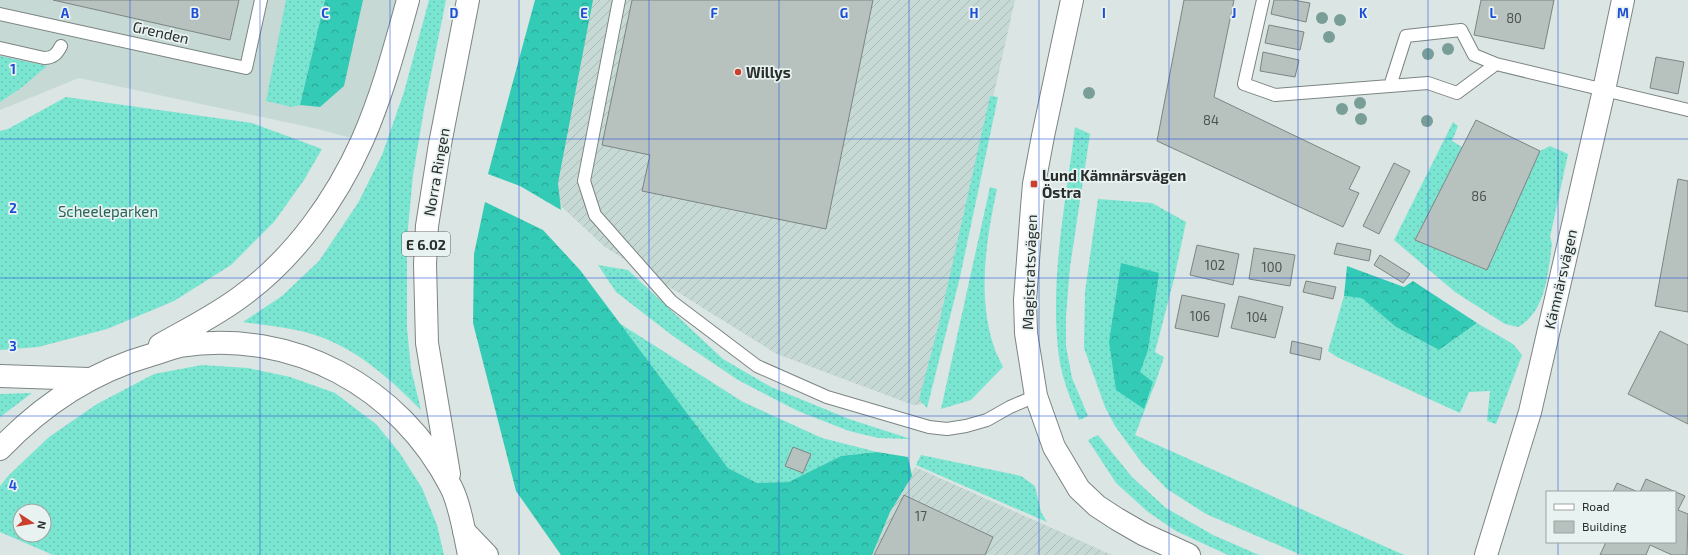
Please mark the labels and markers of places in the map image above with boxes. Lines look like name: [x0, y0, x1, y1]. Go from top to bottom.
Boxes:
place label: Willys: [746, 63, 791, 82]
marker: Willys: [733, 67, 743, 77]
place label: Lund Kämnärsvägen Östra: [1042, 166, 1186, 201]
marker: Lund Kämnärsvägen Östra: [1029, 179, 1039, 189]

